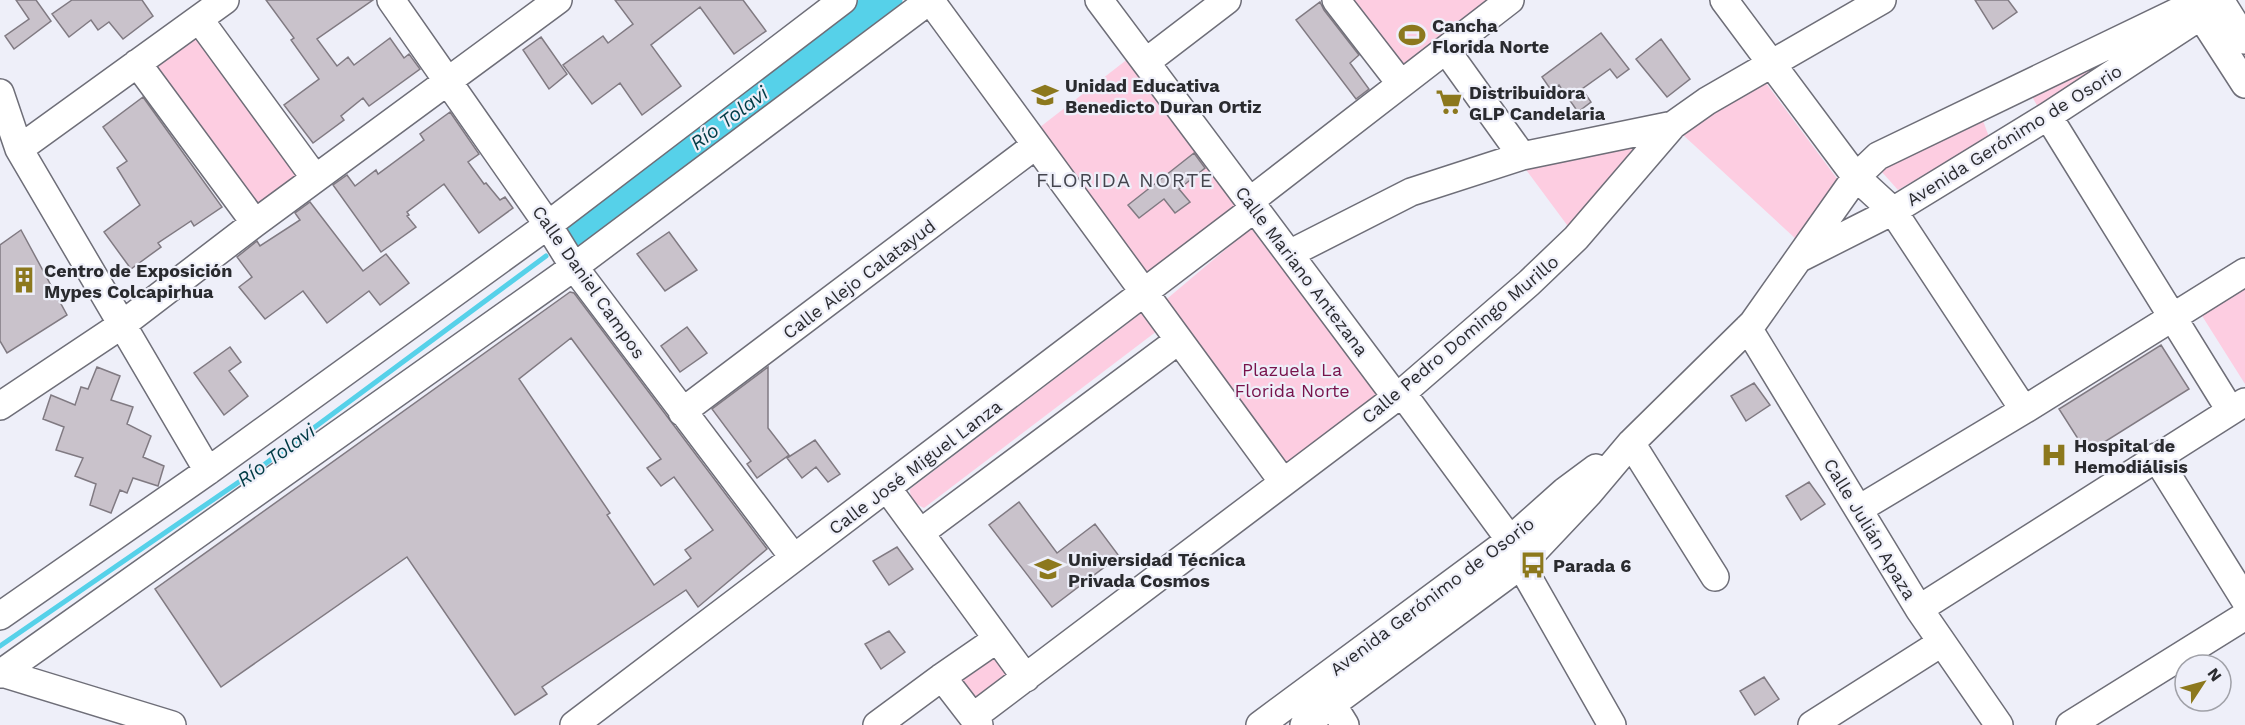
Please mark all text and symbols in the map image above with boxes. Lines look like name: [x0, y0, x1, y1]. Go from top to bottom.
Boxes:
place label: Cancha Florida Norte: [1432, 15, 1549, 57]
sports icon: Cancha Florida Norte: [1397, 20, 1427, 50]
street label: Avenida Gerónimo de Osorio: [1902, 60, 2126, 210]
place label: Unidad Educativa Benedicto Duran Ortiz: [1065, 75, 1261, 117]
school or university icon: Unidad Educativa Benedicto Duran Ortiz: [1030, 80, 1060, 110]
water label: Río Tolavi: [685, 81, 773, 155]
place label: Distribuidora GLP Candelaria: [1469, 82, 1606, 124]
supermarket icon: Distribuidora GLP Candelaria: [1434, 87, 1464, 117]
district label: FLORIDA NORTE: [1036, 168, 1214, 192]
street label: Calle Mariano Antezana: [1231, 182, 1373, 360]
street label: Calle Daniel Campos: [528, 201, 650, 363]
street label: Calle Alejo Calatayud: [779, 215, 939, 343]
street label: Calle Pedro Domingo Murillo: [1357, 251, 1563, 427]
place label: Centro de Exposición Mypes Colcapirhua: [44, 260, 232, 302]
building icon: Centro de Exposición Mypes Colcapirhua: [9, 265, 39, 295]
park label: Plazuela La Florida Norte: [1234, 359, 1350, 401]
street label: Calle José Miguel Lanza: [825, 395, 1005, 539]
water label: Río Tolavi: [232, 418, 321, 491]
place label: Hospital de Hemodiálisis: [2074, 435, 2188, 477]
hospital icon: Hospital de Hemodiálisis: [2039, 440, 2069, 470]
street label: Calle Julián Apaza: [1820, 455, 1920, 603]
street label: Avenida Gerónimo de Osorio: [1326, 512, 1538, 680]
place label: Universidad Técnica Privada Cosmos: [1068, 549, 1246, 591]
bus stop icon: Parada 6: [1518, 550, 1548, 580]
school or university icon: Universidad Técnica Privada Cosmos: [1033, 554, 1063, 584]
place label: Parada 6: [1553, 555, 1631, 576]
north arrow: [2173, 653, 2233, 713]
text: N: [2204, 664, 2226, 685]

